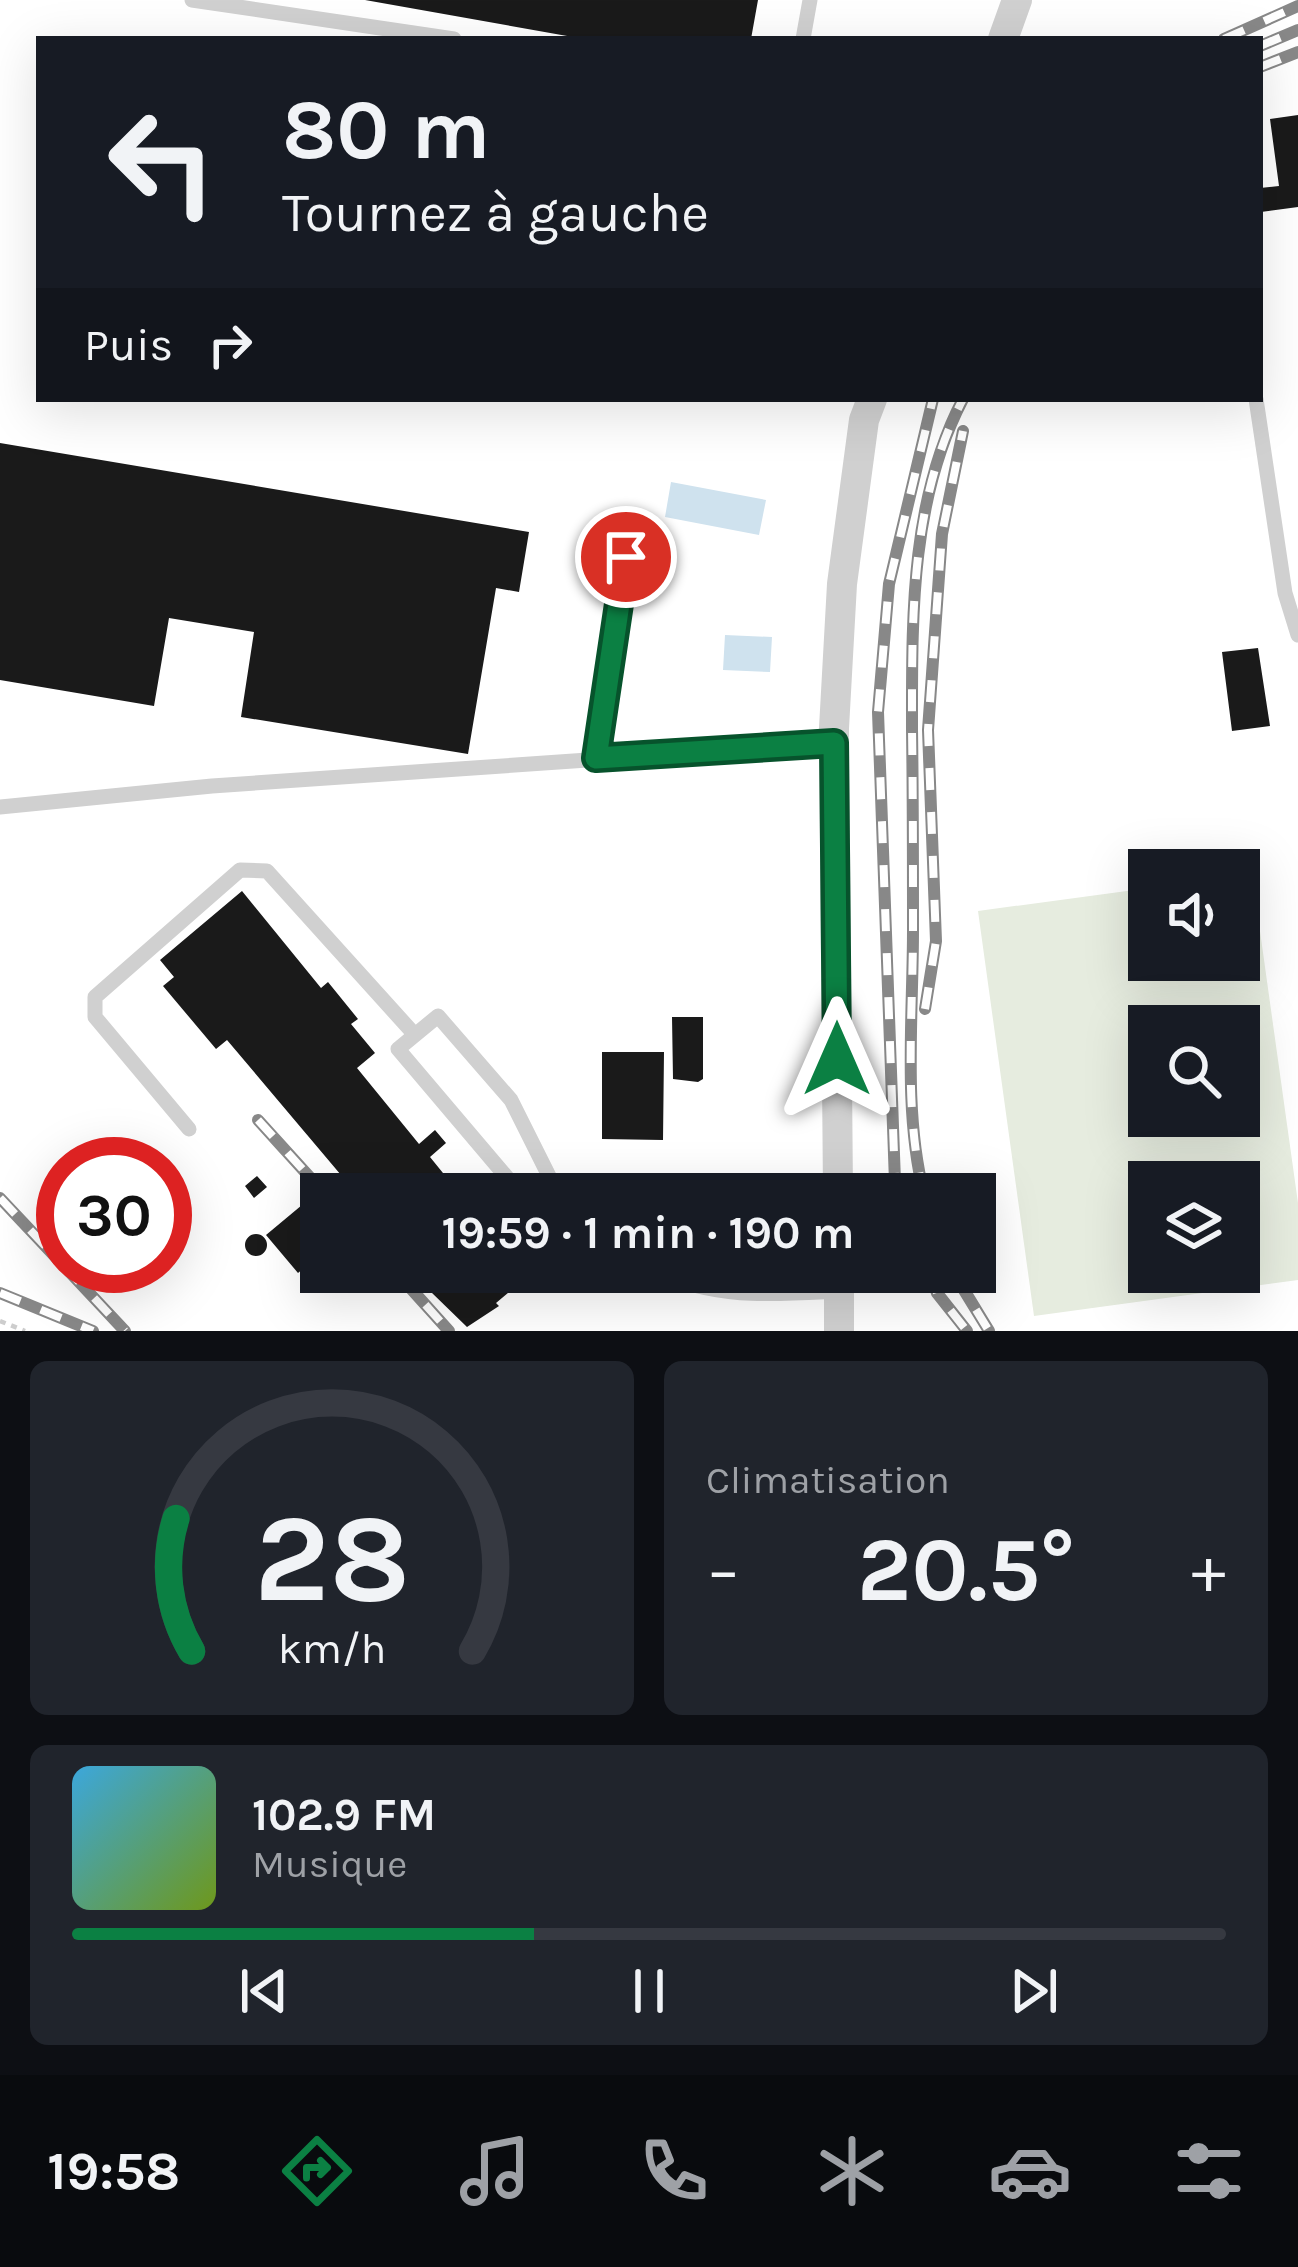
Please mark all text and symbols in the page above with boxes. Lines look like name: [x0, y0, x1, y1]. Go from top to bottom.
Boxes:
text: 80 m: [282, 81, 490, 179]
icon: left: [84, 84, 240, 240]
text: Tournez à gauche: [282, 181, 709, 245]
icon: right: [197, 312, 263, 378]
text: Puis: [84, 319, 173, 371]
pin: [575, 506, 677, 608]
icon: arrive: [593, 524, 659, 590]
map controls: [1128, 849, 1260, 1293]
button: sound: [1128, 849, 1260, 981]
position arrow: [774, 996, 900, 1122]
button: search: [1128, 1005, 1260, 1137]
speed limit sign: 30: [36, 1137, 192, 1293]
button: layers: [1128, 1161, 1260, 1293]
text: 19:59 · 1 min · 190 m: [441, 1207, 855, 1259]
text: Climatisation: [706, 1457, 950, 1503]
text: 28: [254, 1486, 410, 1631]
text: 20.5°: [857, 1517, 1075, 1623]
text: −: [706, 1531, 741, 1609]
text: +: [1191, 1531, 1226, 1609]
text: km/h: [278, 1624, 386, 1674]
text: 102.9 FM: [252, 1789, 436, 1841]
text: Musique: [252, 1841, 407, 1887]
icon: previous: [231, 1958, 297, 2024]
icon: pause: [616, 1958, 682, 2024]
icon: next: [1001, 1958, 1067, 2024]
icon: directions: [275, 2129, 359, 2213]
icon: music: [453, 2129, 537, 2213]
icon: phone: [632, 2129, 716, 2213]
icon: climate: [810, 2129, 894, 2213]
icon: car: [988, 2129, 1072, 2213]
icon: filters: [1167, 2129, 1251, 2213]
text: 19:58: [47, 2139, 180, 2203]

